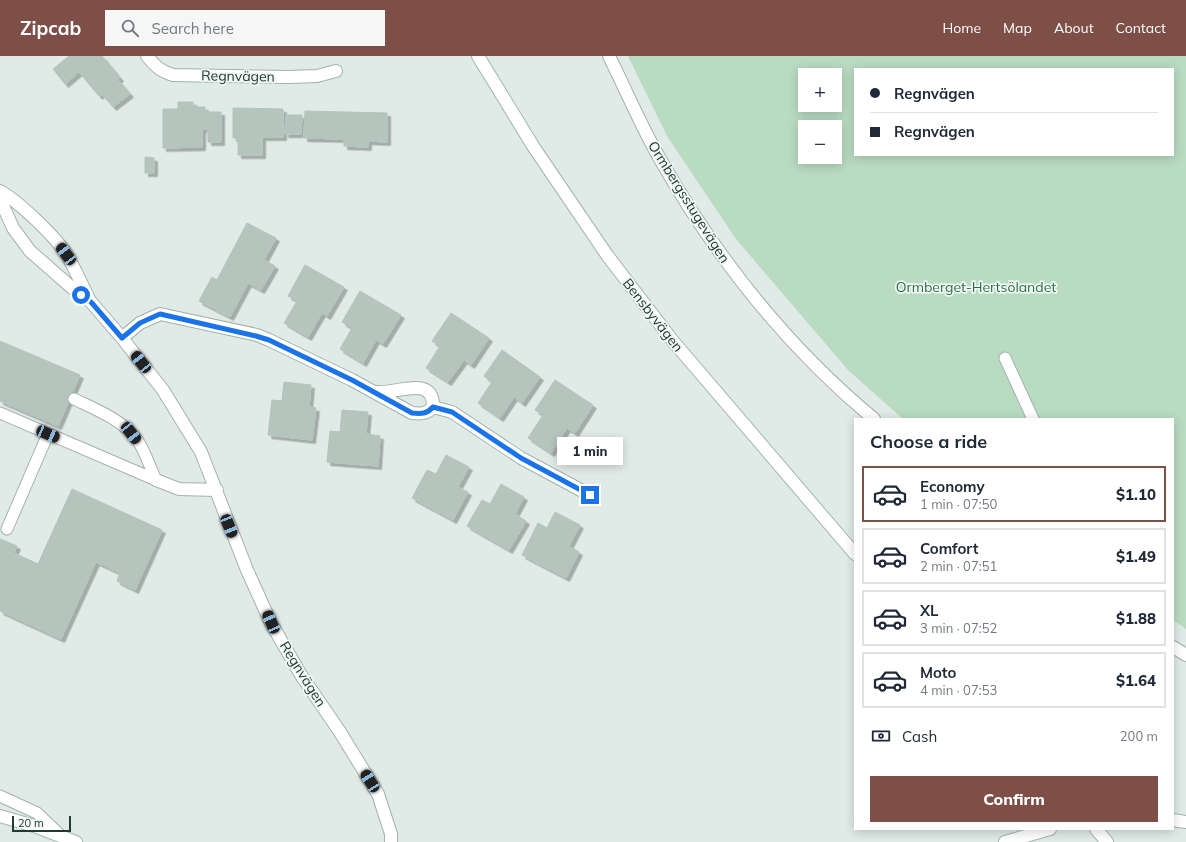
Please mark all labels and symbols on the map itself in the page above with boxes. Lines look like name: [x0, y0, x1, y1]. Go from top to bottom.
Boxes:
street label: Regnvägen: [201, 66, 275, 86]
street label: Ormbergsstugevägen: [644, 138, 734, 266]
car: [54, 241, 78, 267]
street label: Bensbyvägen: [619, 275, 687, 355]
park label: Ormberget-Hertsölandet: [896, 278, 1056, 296]
route start: [72, 286, 90, 304]
car: [129, 349, 153, 375]
car: [119, 420, 143, 446]
car: [35, 424, 61, 444]
callout: 1 min: [557, 437, 623, 465]
route end: [581, 486, 599, 504]
car: [219, 513, 239, 539]
car: [261, 609, 281, 635]
street label: Regnvägen: [276, 638, 330, 710]
car: [359, 768, 381, 794]
scale bar: [12, 814, 71, 833]

